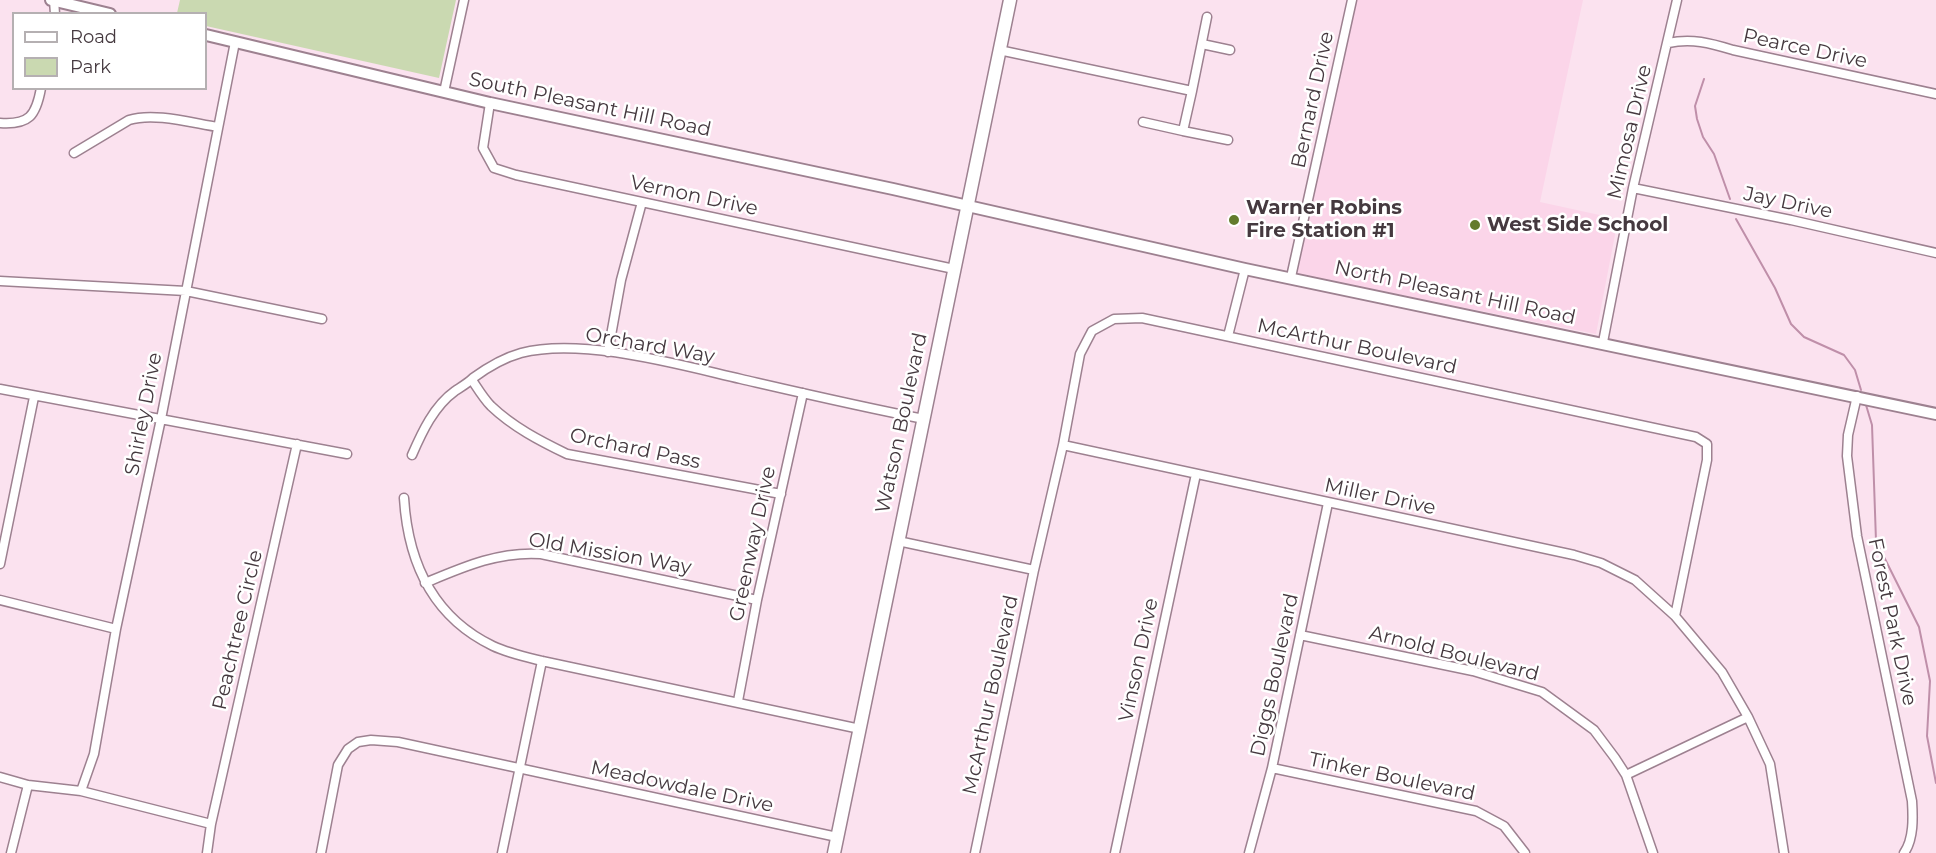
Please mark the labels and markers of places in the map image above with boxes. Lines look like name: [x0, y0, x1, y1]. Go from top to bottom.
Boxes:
place label: Warner Robins Fire Station #1: [1246, 196, 1402, 243]
marker: Warner Robins Fire Station #1: [1227, 213, 1241, 227]
place label: West Side School: [1487, 213, 1668, 237]
marker: West Side School: [1468, 218, 1482, 232]

